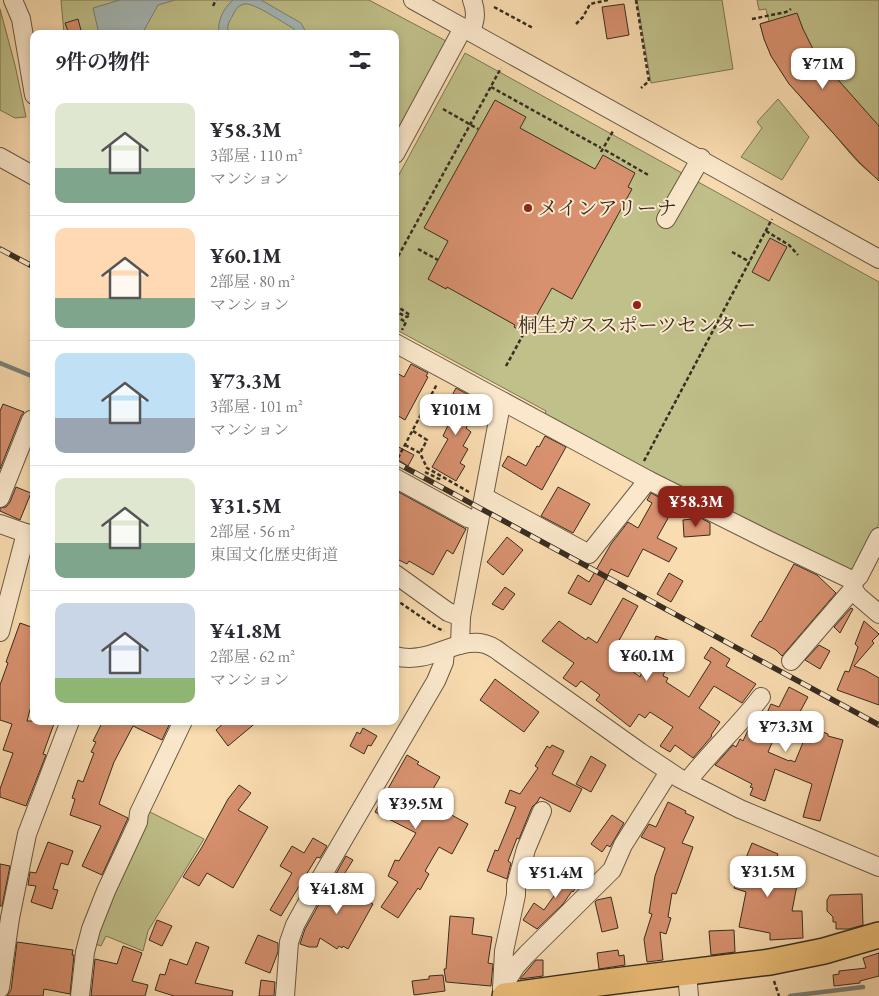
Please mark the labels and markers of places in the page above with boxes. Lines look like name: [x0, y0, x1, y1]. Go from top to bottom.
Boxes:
pin: ¥71M: [793, 48, 853, 90]
place label: メインアリーナ: [538, 195, 677, 221]
marker: メインアリーナ: [522, 202, 534, 214]
marker: 桐生ガススポーツセンター: [631, 299, 643, 311]
place label: 桐生ガススポーツセンター: [518, 312, 756, 338]
pin: ¥101M: [421, 394, 491, 436]
pin: ¥58.3M: [655, 486, 737, 528]
pin: ¥60.1M: [606, 640, 688, 682]
pin: ¥73.3M: [745, 710, 827, 753]
pin: ¥39.5M: [375, 788, 457, 830]
pin: ¥51.4M: [515, 856, 597, 899]
pin: ¥31.5M: [727, 856, 809, 898]
pin: ¥41.8M: [296, 872, 378, 915]

